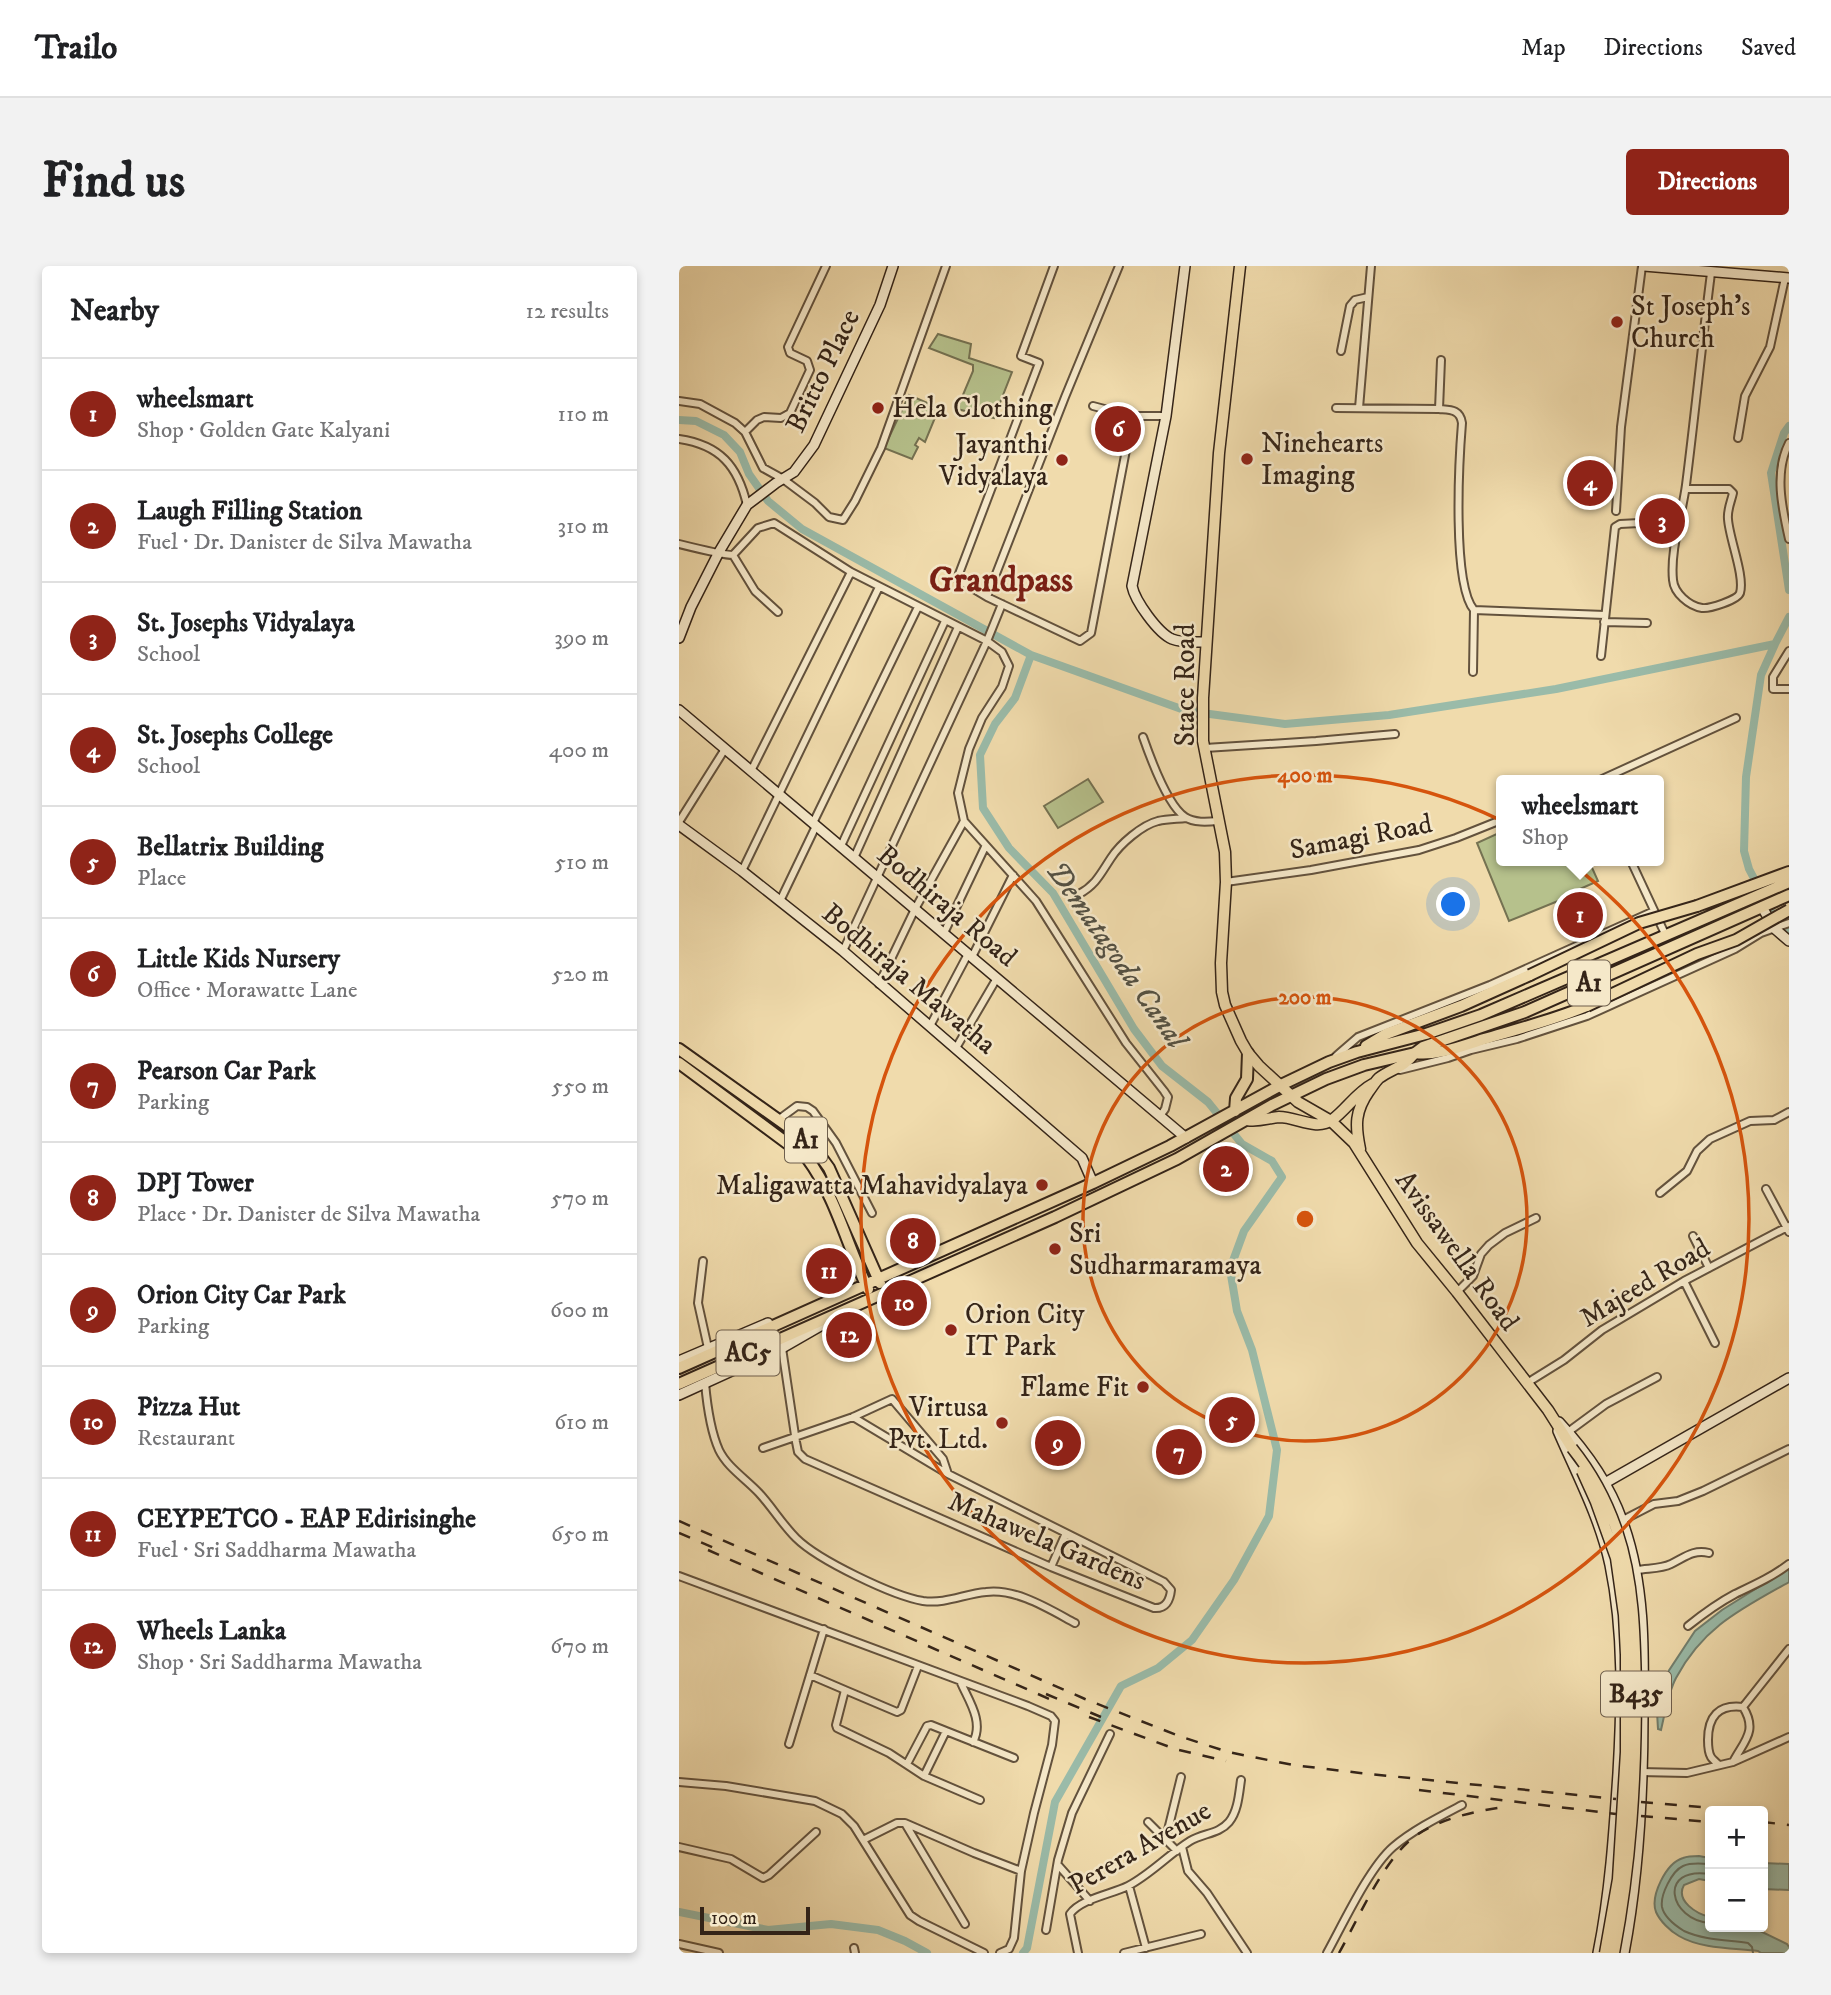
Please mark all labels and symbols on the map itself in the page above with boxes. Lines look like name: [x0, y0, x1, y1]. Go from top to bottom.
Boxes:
place label: St Joseph's Church: [1631, 289, 1750, 356]
street label: Britto Place: [778, 304, 868, 438]
marker: St Joseph's Church: [1609, 314, 1625, 330]
place label: Hela Clothing: [892, 391, 1053, 426]
marker: Hela Clothing: [870, 400, 886, 416]
pin: 6: [1095, 403, 1141, 455]
place label: Ninehearts Imaging: [1261, 426, 1383, 493]
place label: Jayanthi Vidyalaya: [938, 427, 1048, 494]
marker: Ninehearts Imaging: [1239, 451, 1255, 467]
marker: Jayanthi Vidyalaya: [1054, 452, 1070, 468]
pin: 4: [1567, 457, 1613, 509]
pin: 3: [1639, 495, 1685, 547]
district label: Grandpass: [929, 559, 1073, 603]
street label: Stace Road: [1168, 623, 1203, 747]
text: 400 m: [1278, 763, 1333, 789]
street label: Samagi Road: [1287, 806, 1435, 868]
street label: Bodhiraja Road: [870, 837, 1024, 975]
water label: Dematagoda Canal: [1038, 854, 1196, 1058]
your location: [1436, 887, 1470, 921]
pin: 1: [1557, 889, 1603, 941]
street label: Bodhiraja Mawatha: [815, 896, 1003, 1062]
road number: A1: [1568, 960, 1610, 1006]
text: 200 m: [1278, 985, 1332, 1011]
road number: A1: [785, 1118, 827, 1163]
pin: 2: [1203, 1143, 1249, 1195]
street label: Avissawella Road: [1387, 1164, 1527, 1338]
place label: Maligawatta Mahavidyalaya: [716, 1168, 1028, 1203]
marker: Maligawatta Mahavidyalaya: [1034, 1177, 1050, 1193]
centre of rings: [1293, 1207, 1317, 1231]
pin: 8: [890, 1215, 936, 1267]
place label: Sri Sudharmaramaya: [1069, 1216, 1261, 1283]
street label: Majeed Road: [1574, 1231, 1716, 1335]
marker: Sri Sudharmaramaya: [1047, 1241, 1063, 1257]
pin: 11: [806, 1245, 852, 1297]
pin: 10: [881, 1277, 927, 1329]
place label: Orion City IT Park: [965, 1297, 1085, 1364]
pin: 12: [826, 1309, 872, 1361]
marker: Orion City IT Park: [943, 1322, 959, 1338]
road number: AC5: [717, 1330, 779, 1376]
place label: Flame Fit: [1020, 1370, 1129, 1405]
marker: Flame Fit: [1135, 1379, 1151, 1395]
place label: Virtusa Pvt. Ltd.: [888, 1390, 988, 1457]
pin: 5: [1209, 1394, 1255, 1446]
marker: Virtusa Pvt. Ltd.: [994, 1415, 1010, 1431]
pin: 9: [1035, 1417, 1081, 1469]
pin: 7: [1156, 1426, 1202, 1478]
street label: Mahawela Gardens: [943, 1484, 1151, 1598]
road number: B435: [1601, 1672, 1671, 1716]
street label: Perera Avenue: [1063, 1793, 1217, 1903]
scale bar: [700, 1904, 810, 1936]

